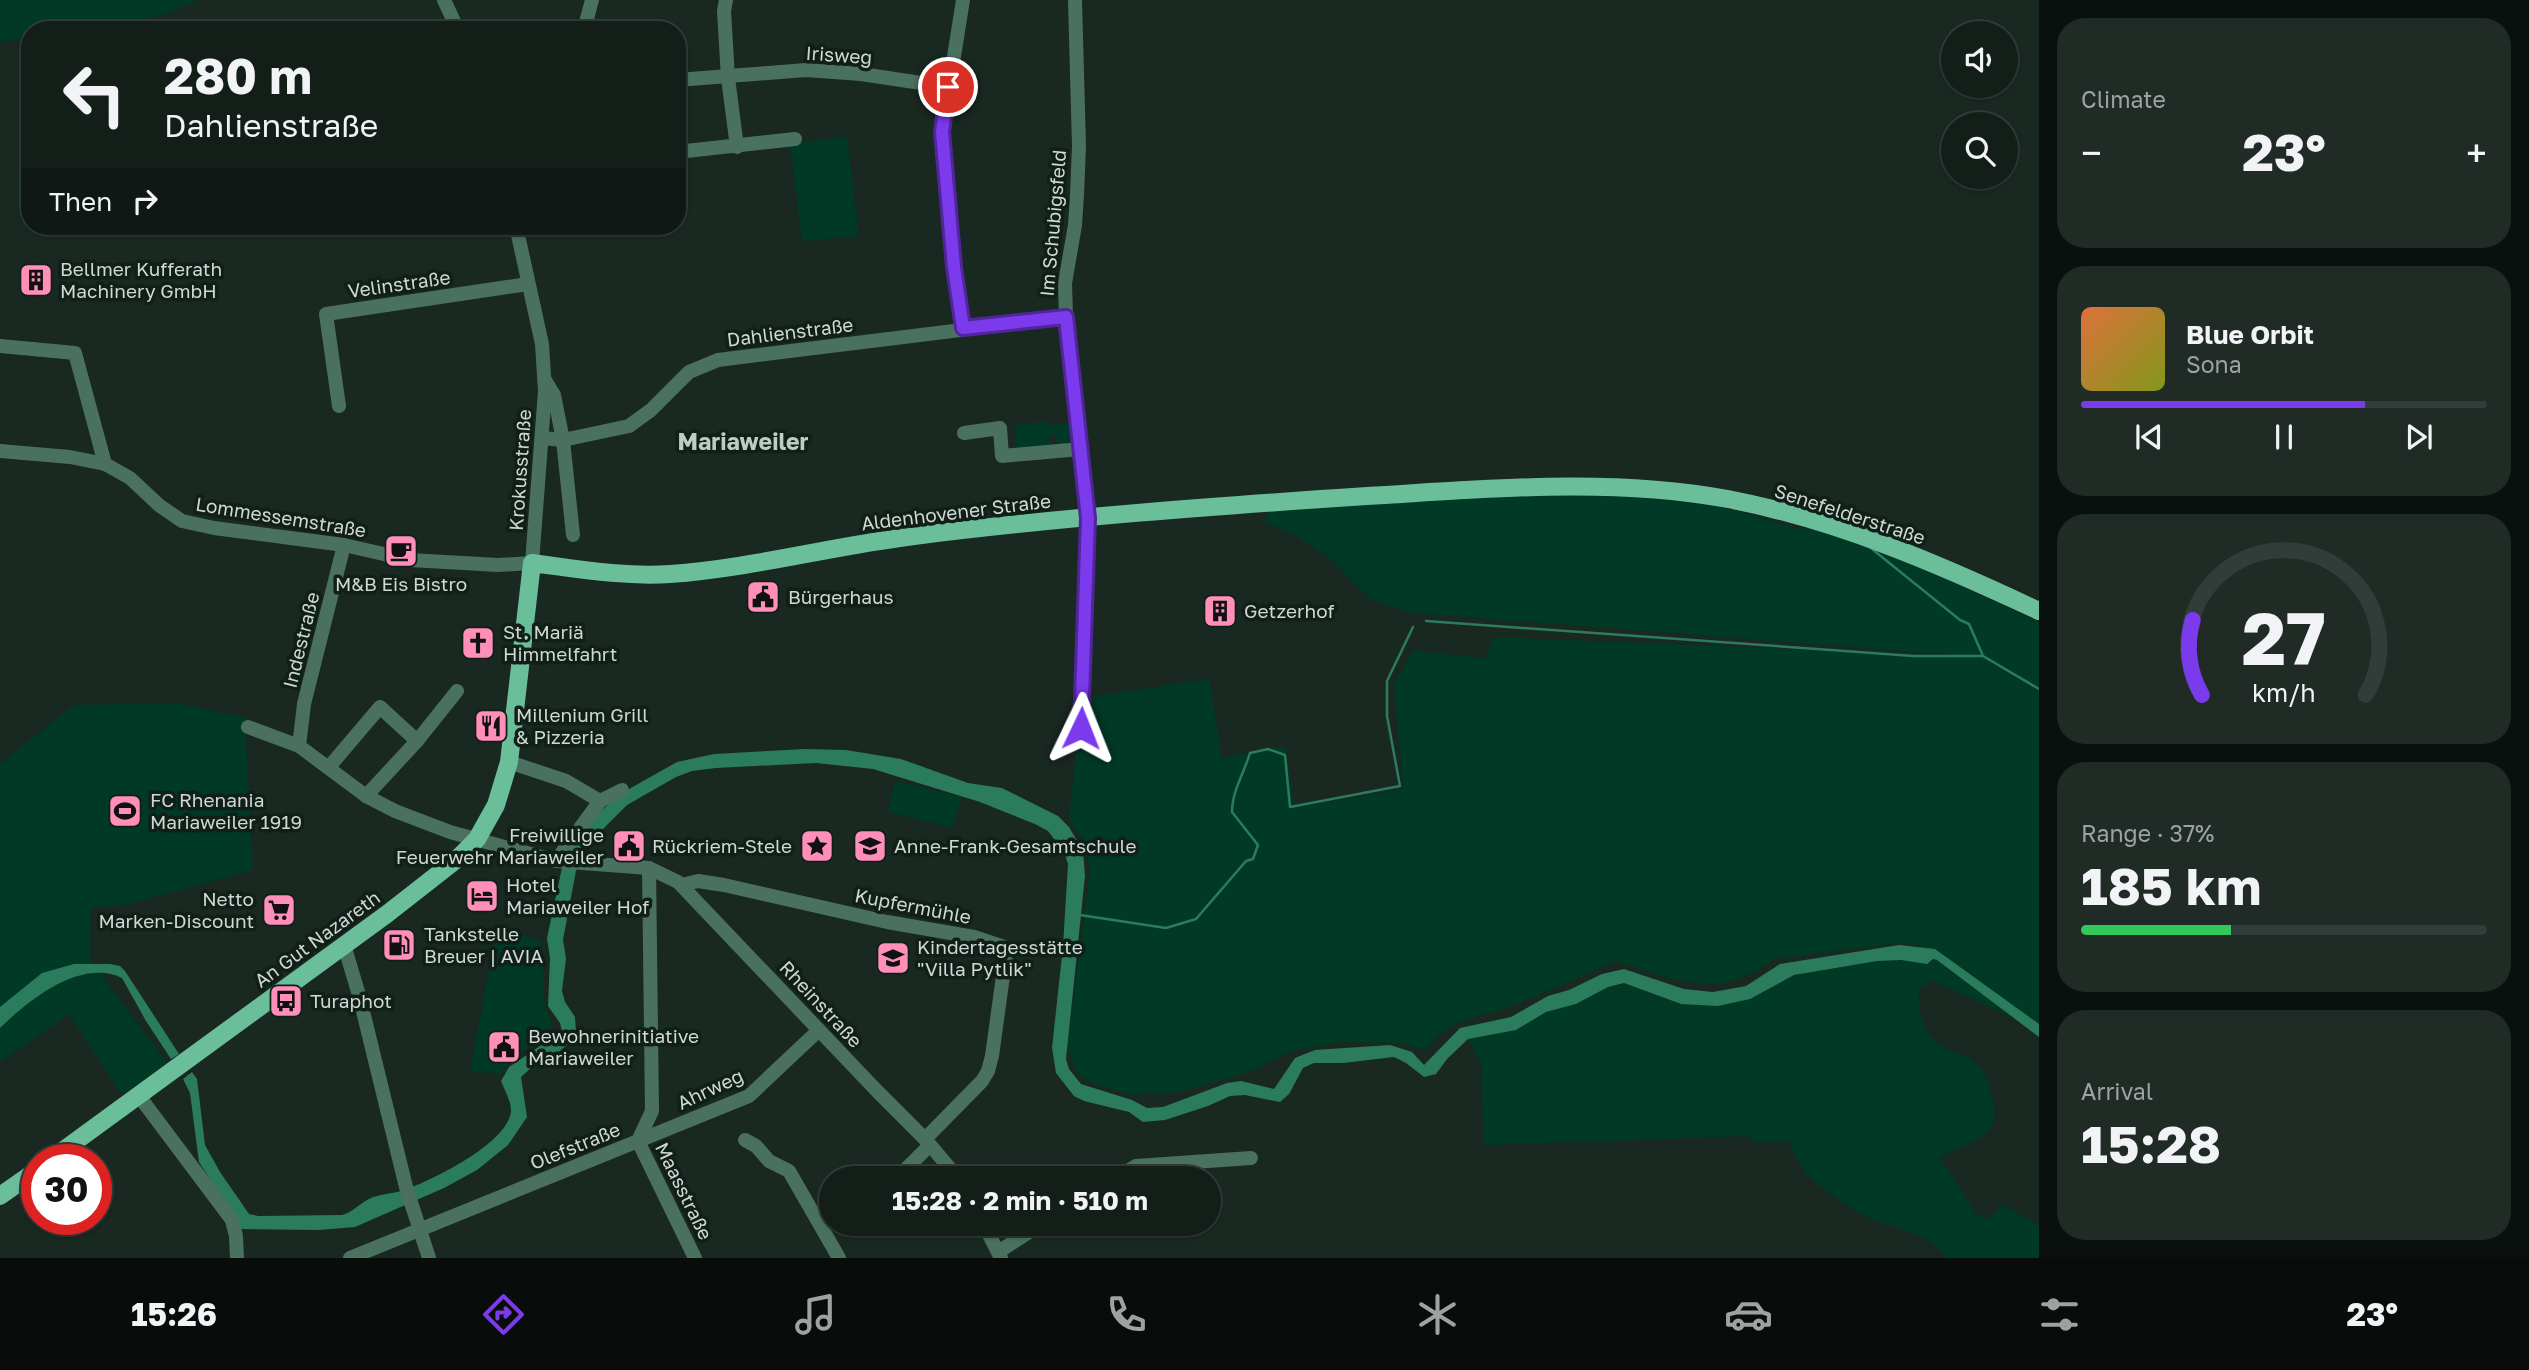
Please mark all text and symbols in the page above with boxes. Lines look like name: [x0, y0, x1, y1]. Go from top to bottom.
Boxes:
map controls: [1941, 21, 2018, 189]
button: sound: [1941, 21, 2018, 98]
street label: Irisweg: [805, 41, 873, 68]
text: 280 m: [164, 46, 312, 105]
icon: left: [49, 49, 140, 140]
pin: [918, 57, 978, 117]
icon: arrive: [929, 68, 967, 106]
text: Climate: [2081, 85, 2166, 113]
text: Dahlienstraße: [164, 106, 378, 144]
button: search: [1941, 112, 2018, 189]
text: 23°: [2242, 120, 2326, 182]
text: −: [2081, 130, 2102, 175]
text: +: [2466, 130, 2487, 175]
street label: Im Schubigsfeld: [1035, 149, 1070, 297]
icon: right: [126, 182, 164, 220]
text: Then: [49, 186, 112, 217]
place label: Bellmer Kufferath Machinery GmbH: [60, 257, 222, 302]
building icon: Bellmer Kufferath Machinery GmbH: [17, 261, 55, 299]
street label: Velinstraße: [346, 265, 452, 302]
street label: Dahlienstraße: [725, 312, 854, 351]
text: Blue Orbit: [2186, 319, 2314, 350]
text: Sona: [2186, 350, 2242, 378]
street label: Krokusstraße: [504, 408, 535, 531]
icon: previous: [2130, 418, 2168, 456]
icon: pause: [2265, 418, 2303, 456]
icon: next: [2400, 418, 2438, 456]
district label: Mariaweiler: [677, 427, 809, 455]
street label: Senefelderstraße: [1772, 478, 1928, 549]
street label: Aldenhovener Straße: [860, 488, 1052, 535]
street label: Lommessemstraße: [194, 492, 368, 541]
cafe icon: M&B Eis Bistro: [382, 532, 420, 570]
place label: M&B Eis Bistro: [335, 572, 467, 595]
public building icon: Bürgerhaus: [744, 578, 782, 616]
place label: Bürgerhaus: [788, 585, 894, 608]
street label: Indestraße: [277, 590, 324, 690]
building icon: Getzerhof: [1201, 592, 1239, 630]
text: 27: [2242, 594, 2326, 681]
place label: Getzerhof: [1244, 599, 1334, 622]
place label: St. Mariä Himmelfahrt: [503, 620, 617, 665]
church icon: St. Mariä Himmelfahrt: [459, 624, 497, 662]
text: km/h: [2252, 677, 2316, 708]
position arrow: [1044, 691, 1118, 765]
place label: Millenium Grill & Pizzeria: [516, 703, 648, 748]
restaurant icon: Millenium Grill & Pizzeria: [472, 707, 510, 745]
place label: FC Rhenania Mariaweiler 1919: [150, 788, 302, 833]
sports icon: FC Rhenania Mariaweiler 1919: [106, 792, 144, 830]
text: Range · 37%: [2081, 819, 2214, 847]
place label: Freiwillige Feuerwehr Mariaweiler: [396, 823, 605, 868]
public building icon: Freiwillige Feuerwehr Mariaweiler: [610, 827, 648, 865]
place icon: Rückriem-Stele: [798, 827, 836, 865]
school or university icon: Anne-Frank-Gesamtschule: [851, 827, 889, 865]
place label: Rückriem-Stele: [652, 834, 792, 857]
place label: Anne-Frank-Gesamtschule: [894, 834, 1136, 857]
text: 185 km: [2081, 854, 2261, 916]
place label: Hotel Mariaweiler Hof: [506, 873, 649, 918]
hotel icon: Hotel Mariaweiler Hof: [463, 877, 501, 915]
street label: Kupfermühle: [853, 883, 973, 928]
street label: An Gut Nazareth: [249, 885, 384, 992]
place label: Netto Marken-Discount: [98, 887, 254, 932]
supermarket icon: Netto Marken-Discount: [260, 891, 298, 929]
place label: Tankstelle Breuer | AVIA: [424, 922, 544, 967]
fuel station icon: Tankstelle Breuer | AVIA: [380, 926, 418, 964]
place label: Kindertagesstätte "Villa Pytlik": [917, 935, 1083, 980]
school or university icon: Kindertagesstätte "Villa Pytlik": [874, 939, 912, 977]
street label: Rheinstraße: [775, 956, 867, 1052]
bus stop icon: Turaphot: [267, 982, 305, 1020]
place label: Turaphot: [310, 989, 392, 1012]
place label: Bewohnerinitiative Mariaweiler: [528, 1024, 699, 1069]
public building icon: Bewohnerinitiative Mariaweiler: [485, 1028, 523, 1066]
street label: Ahrweg: [673, 1063, 746, 1114]
text: Arrival: [2081, 1077, 2153, 1105]
text: 15:28: [2081, 1112, 2221, 1174]
street label: Olefstraße: [526, 1117, 623, 1174]
street label: Maasstraße: [651, 1138, 718, 1243]
speed limit sign: 30: [21, 1144, 112, 1235]
text: 15:28 · 2 min · 510 m: [892, 1185, 1148, 1216]
icon: directions: [479, 1290, 528, 1339]
icon: music: [791, 1290, 840, 1339]
icon: phone: [1102, 1290, 1151, 1339]
icon: climate: [1413, 1290, 1462, 1339]
icon: car: [1724, 1290, 1773, 1339]
icon: filters: [2035, 1290, 2084, 1339]
text: 15:26: [131, 1295, 217, 1333]
text: 23°: [2346, 1295, 2398, 1333]

